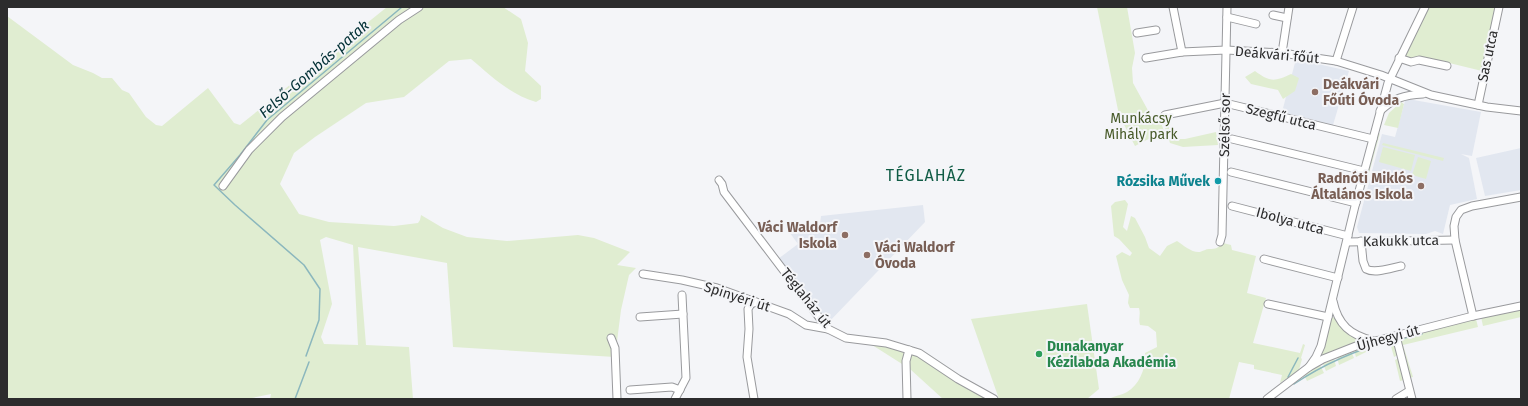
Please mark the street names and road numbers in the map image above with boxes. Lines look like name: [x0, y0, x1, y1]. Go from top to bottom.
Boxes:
street label: Sas utca: [1474, 29, 1502, 83]
street label: Deákvári főút: [1234, 43, 1321, 67]
street label: Szélső sor: [1216, 92, 1234, 157]
street label: Szegfű utca: [1244, 100, 1318, 134]
street label: Ibolya utca: [1254, 204, 1326, 238]
street label: Kakukk utca: [1363, 232, 1439, 250]
street label: Téglaház út: [777, 265, 836, 332]
street label: Spinyéri út: [702, 278, 773, 316]
street label: Újhegyi út: [1355, 320, 1422, 355]

